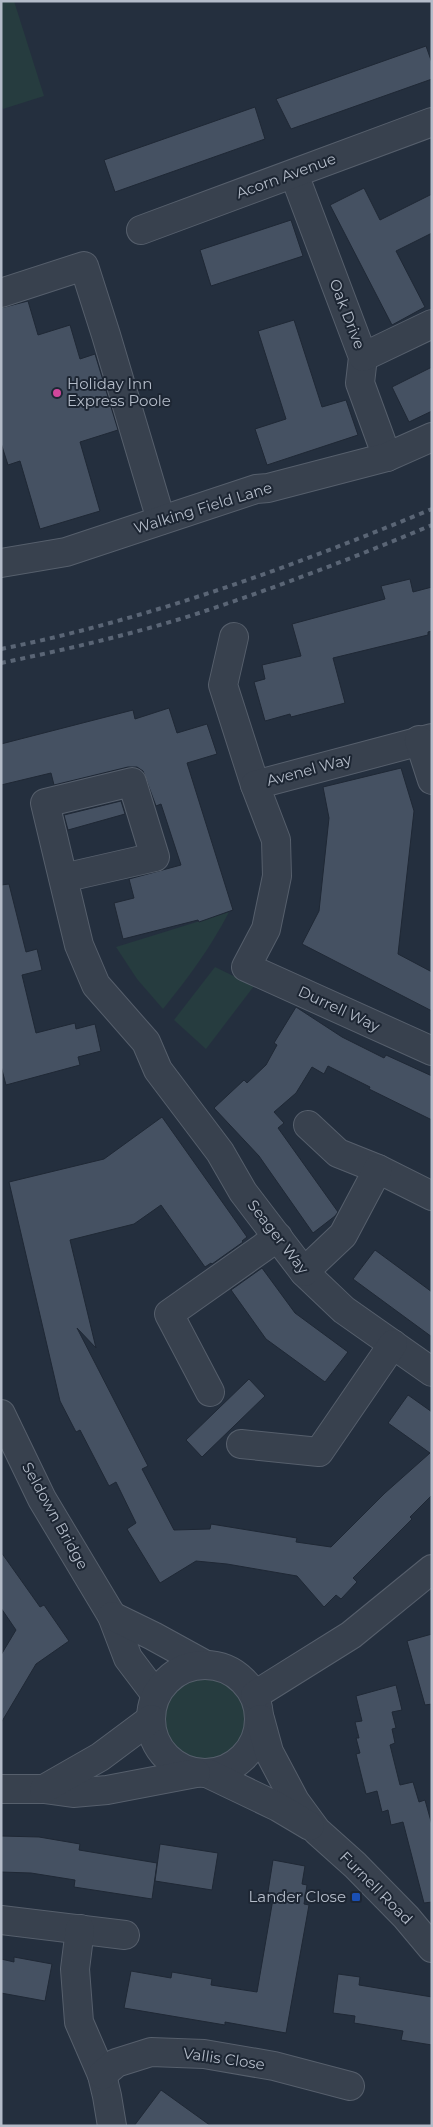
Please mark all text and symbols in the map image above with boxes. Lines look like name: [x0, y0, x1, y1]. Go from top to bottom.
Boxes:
street label: Acorn Avenue: [233, 149, 338, 202]
street label: Oak Drive: [325, 276, 370, 352]
place label: Holiday Inn Express Poole: [67, 374, 171, 410]
marker: Holiday Inn Express Poole: [51, 387, 63, 399]
street label: Walking Field Lane: [131, 477, 274, 538]
street label: Avenel Way: [264, 749, 354, 790]
street label: Durrell Way: [295, 981, 384, 1036]
street label: Seager Way: [244, 1196, 314, 1278]
street label: Seldown Bridge: [18, 1459, 93, 1573]
street label: Furnell Road: [336, 1847, 417, 1928]
place label: Lander Close: [249, 1887, 346, 1906]
marker: Lander Close: [350, 1891, 362, 1903]
street label: Vallis Close: [182, 2043, 266, 2074]

